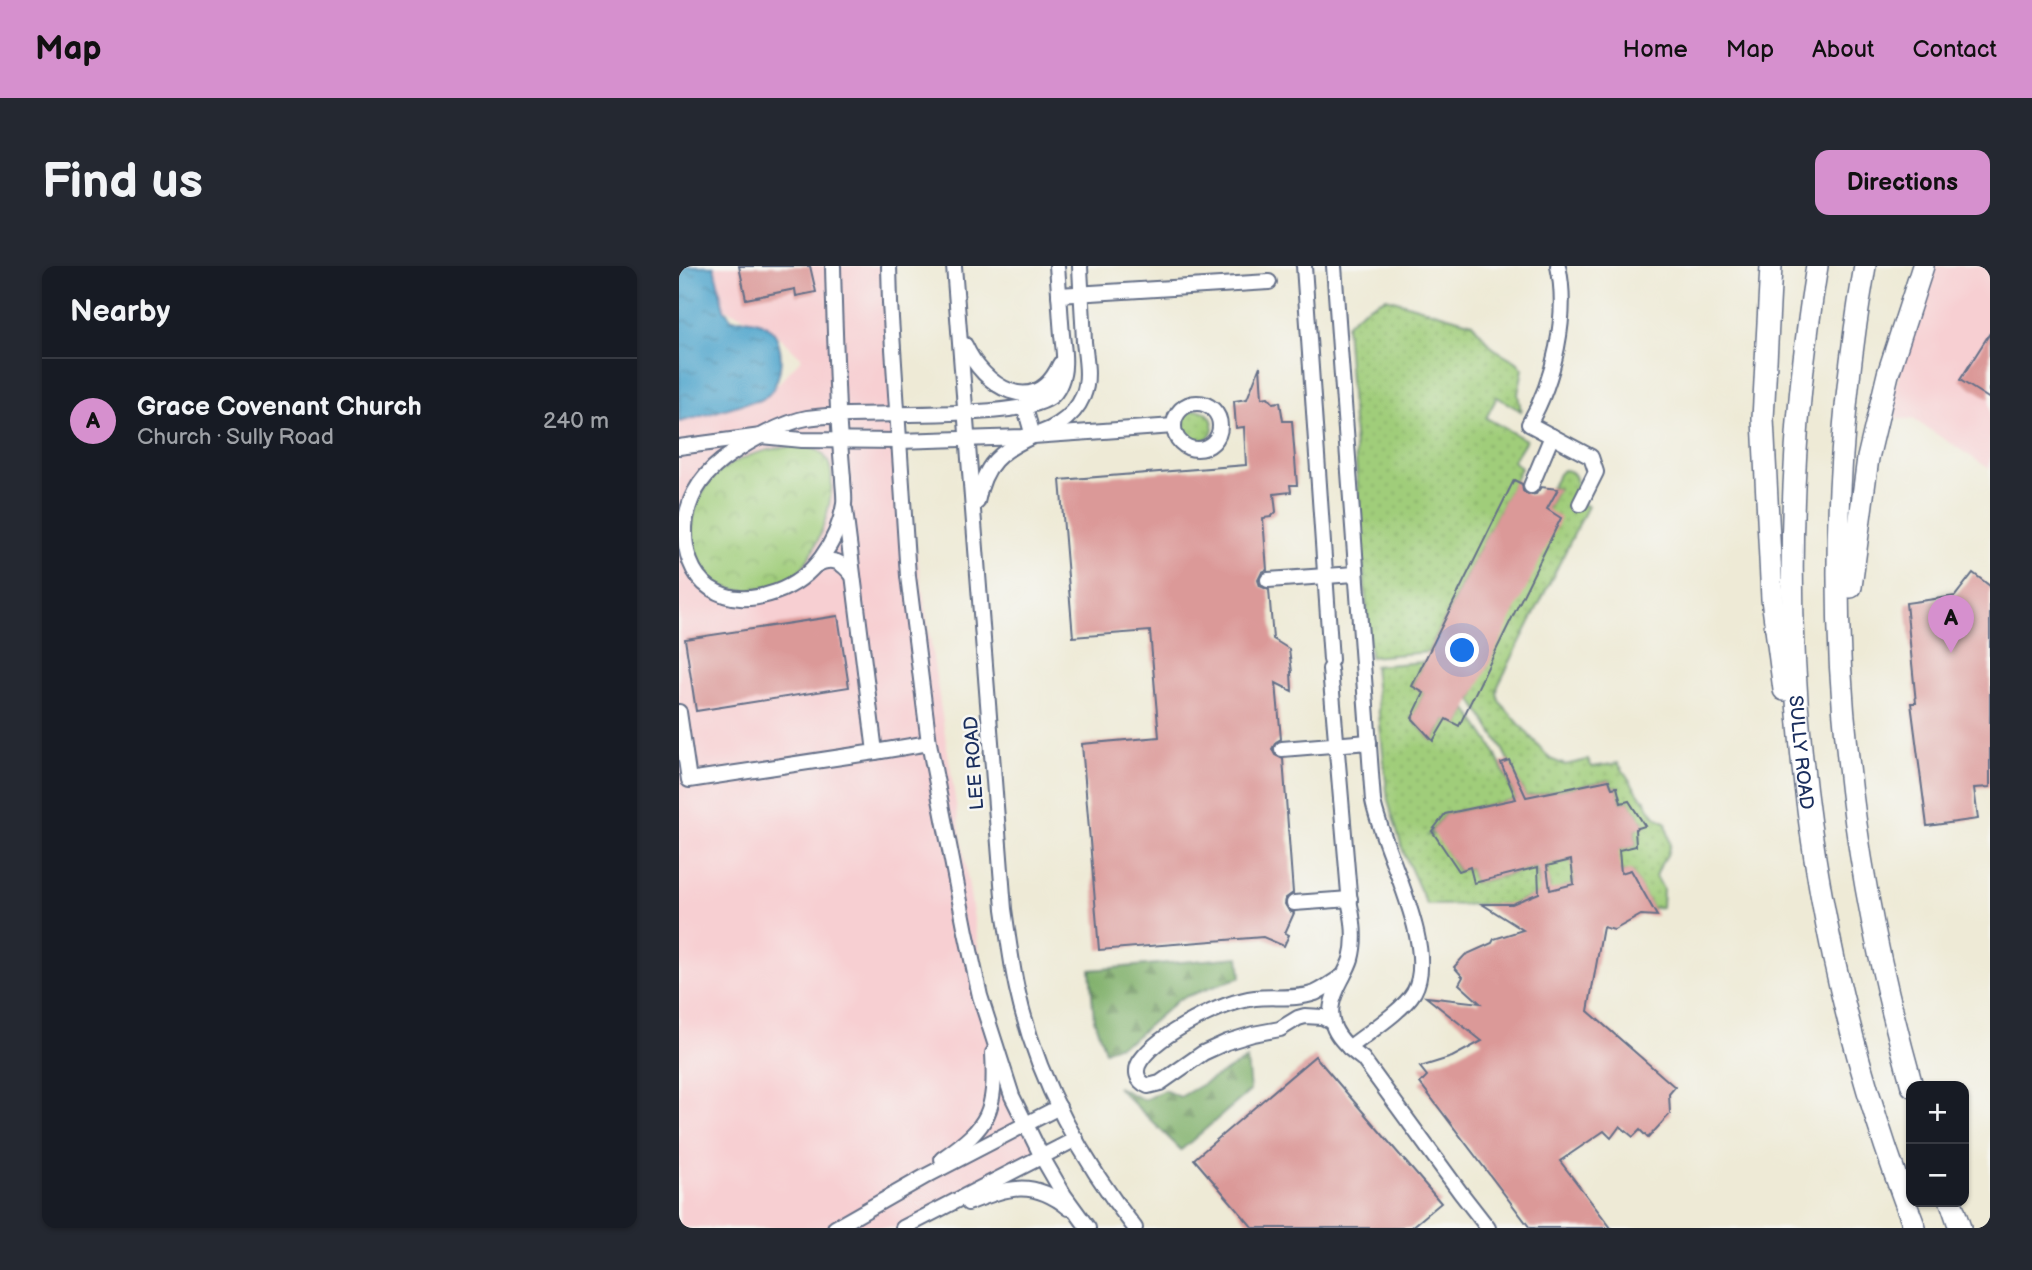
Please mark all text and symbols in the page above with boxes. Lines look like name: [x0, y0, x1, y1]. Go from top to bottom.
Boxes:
text: Map: [35, 29, 101, 69]
text: Home: [1623, 35, 1688, 64]
text: Map: [1726, 35, 1774, 64]
text: About: [1812, 35, 1874, 64]
text: Contact: [1912, 35, 1997, 64]
button: Directions: [1815, 150, 1990, 215]
text: Find us: [42, 153, 203, 212]
text: Nearby: [70, 294, 170, 330]
text: Grace Covenant Church: [137, 392, 422, 423]
text: A: [86, 407, 100, 435]
text: 240 m: [543, 407, 609, 435]
text: Church · Sully Road: [137, 423, 334, 451]
pin: A: [1928, 595, 1974, 653]
your location: [1445, 633, 1479, 667]
street label: SULLY ROAD: [1784, 694, 1818, 811]
street label: LEE ROAD: [960, 715, 989, 811]
map controls: [1906, 1081, 1969, 1207]
button: +: [1906, 1081, 1969, 1144]
button: −: [1906, 1144, 1969, 1207]

